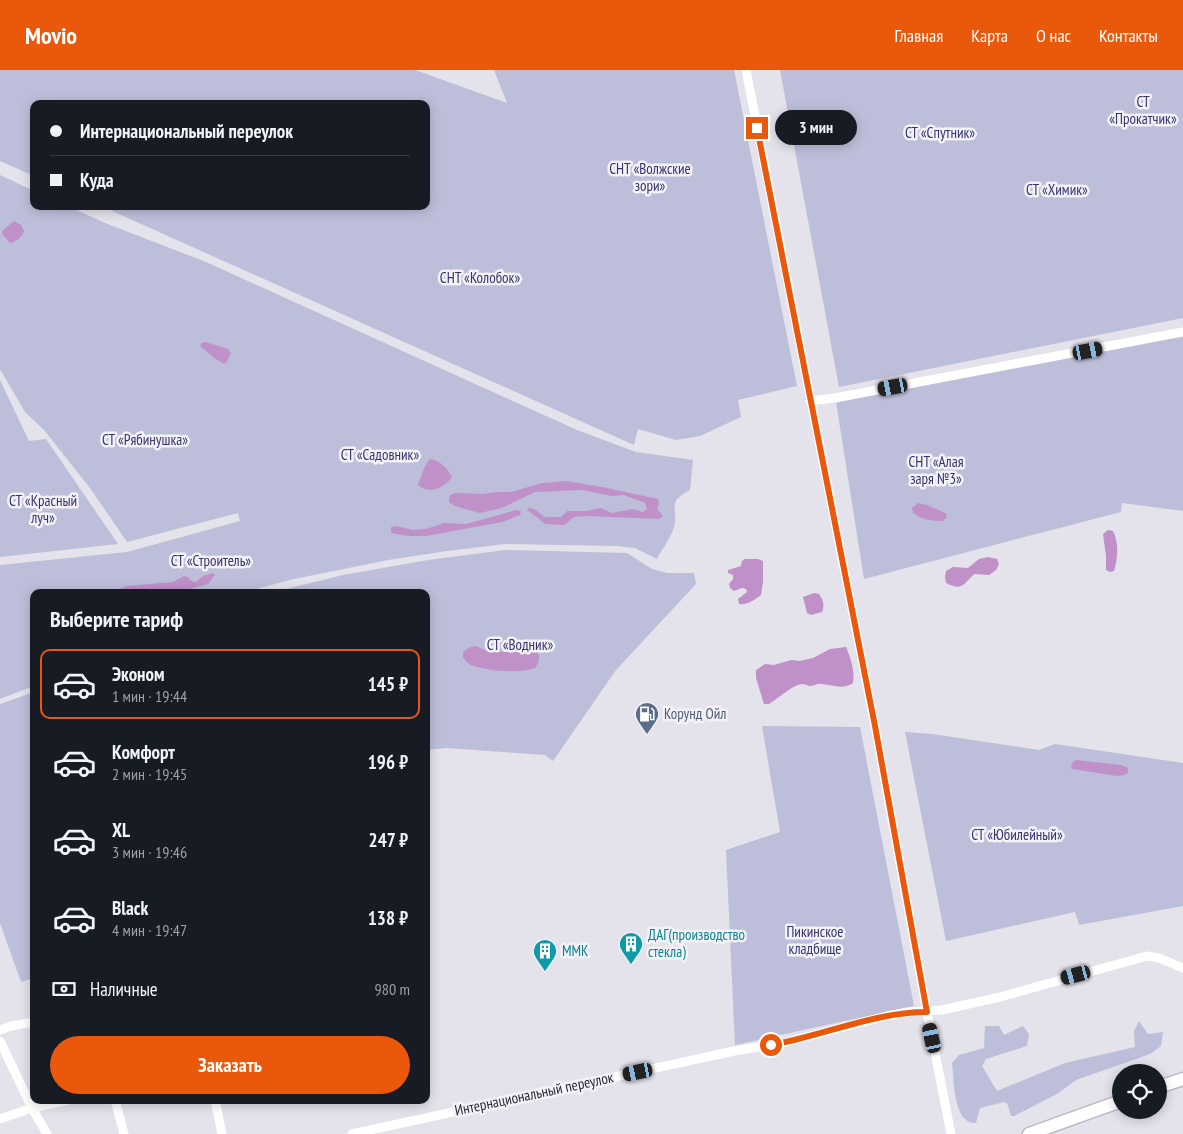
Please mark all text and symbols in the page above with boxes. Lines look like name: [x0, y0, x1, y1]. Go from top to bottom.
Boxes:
text: Movio: [25, 20, 77, 51]
text: Главная: [895, 24, 943, 47]
text: Карта: [971, 24, 1008, 47]
text: О нас: [1036, 24, 1071, 47]
text: Контакты: [1099, 24, 1158, 47]
park label: СТ «Прокатчик»: [1109, 92, 1177, 128]
callout: 3 мин: [774, 110, 857, 146]
route end: [746, 117, 768, 139]
text: 3 мин: [799, 117, 833, 137]
text: Интернациональный переулок: [80, 119, 293, 143]
park label: СТ «Спутник»: [905, 123, 975, 142]
park label: СНТ «Волжские зори»: [609, 159, 691, 195]
text: Куда: [80, 168, 114, 192]
park label: СТ «Химик»: [1026, 180, 1088, 199]
park label: СНТ «Колобок»: [440, 268, 520, 287]
car: [1071, 341, 1104, 361]
car: [876, 377, 909, 397]
park label: СТ «Рябинушка»: [102, 430, 188, 449]
park label: СТ «Садовник»: [341, 445, 419, 464]
park label: СНТ «Алая заря №3»: [909, 452, 964, 488]
park label: СТ «Красный луч»: [9, 491, 77, 527]
park label: СТ «Строитель»: [171, 551, 251, 570]
text: Выберите тариф: [50, 605, 183, 633]
park label: СТ «Водник»: [487, 635, 553, 654]
icon: car: [52, 662, 97, 707]
text: Эконом: [112, 662, 165, 686]
text: 145 ₽: [368, 672, 408, 696]
text: 1 мин · 19:44: [112, 686, 187, 706]
fuel station icon: Корунд Ойл: [634, 701, 660, 735]
place label: Корунд Ойл: [664, 704, 726, 723]
icon: car: [52, 740, 97, 785]
text: Комфорт: [112, 740, 175, 764]
text: 196 ₽: [368, 750, 408, 774]
text: 2 мин · 19:45: [112, 764, 187, 784]
icon: car: [52, 818, 97, 863]
text: XL: [112, 818, 130, 842]
park label: СТ «Юбилейный»: [971, 825, 1063, 844]
text: 247 ₽: [369, 828, 408, 852]
text: 3 мин · 19:46: [112, 842, 187, 862]
icon: car: [52, 896, 97, 941]
text: Black: [112, 896, 148, 920]
text: 138 ₽: [368, 906, 408, 930]
text: 4 мин · 19:47: [112, 920, 187, 940]
park label: Пикинское кладбище: [786, 922, 844, 958]
place label: ДАГ(производство стекла): [648, 925, 745, 961]
building icon: ДАГ(производство стекла): [618, 931, 644, 965]
building icon: ММК: [532, 938, 558, 972]
place label: ММК: [562, 941, 589, 960]
car: [1059, 964, 1092, 986]
icon: cash: [50, 975, 78, 1003]
text: Наличные: [90, 977, 158, 1001]
text: 980 m: [375, 979, 410, 999]
car: [921, 1022, 942, 1054]
route start: [760, 1034, 782, 1056]
button: Заказать: [50, 1036, 410, 1094]
car: [621, 1062, 654, 1082]
map controls: [1112, 1064, 1167, 1119]
button: locate: [1112, 1064, 1167, 1119]
street label: Интернациональный переулок: [453, 1067, 615, 1120]

